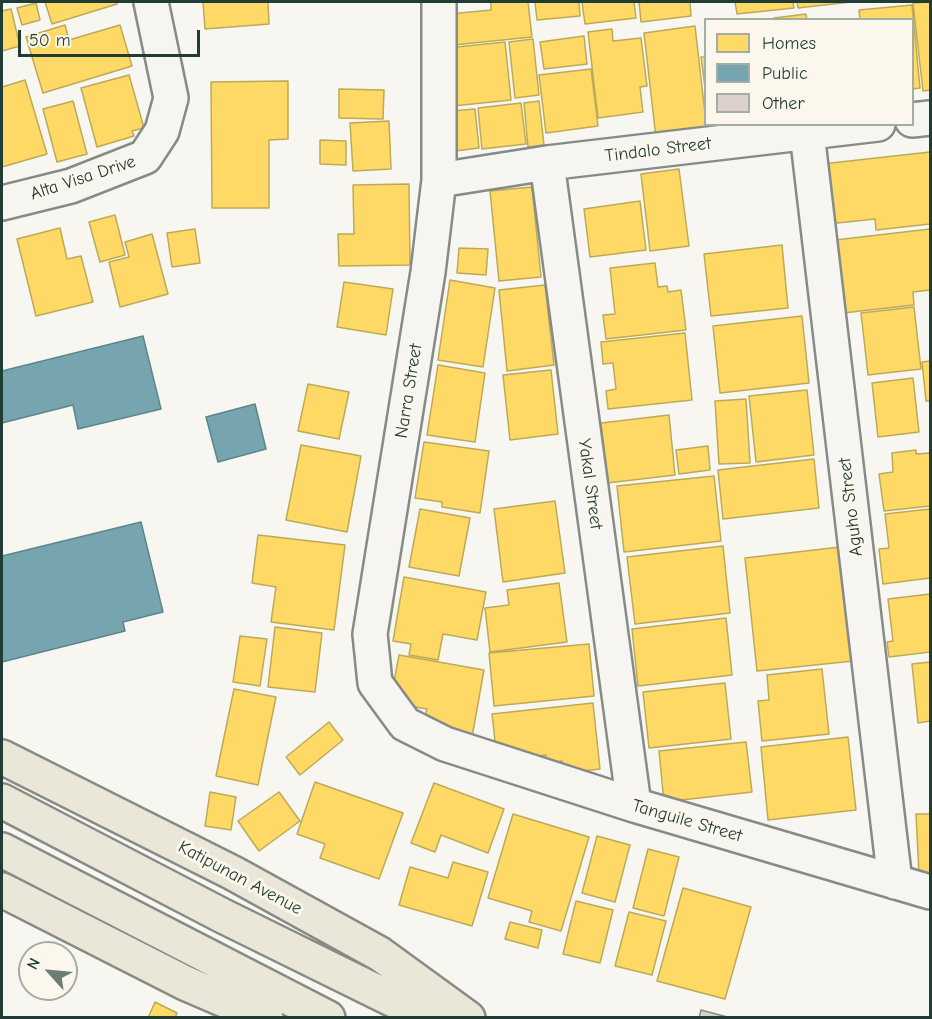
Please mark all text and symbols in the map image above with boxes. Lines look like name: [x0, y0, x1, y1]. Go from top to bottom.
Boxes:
scale bar: [21, 18, 202, 56]
legend: [704, 18, 914, 126]
text: 50 m: [29, 30, 71, 51]
text: Homes: [762, 33, 816, 54]
text: Public: [762, 63, 808, 84]
text: Other: [762, 93, 805, 114]
street label: Tindalo Street: [604, 133, 712, 167]
street label: Alta Visa Drive: [28, 151, 138, 205]
street label: Narra Street: [391, 342, 427, 440]
street label: Yakal Street: [573, 437, 607, 531]
street label: Aguho Street: [834, 456, 868, 558]
street label: Tanguile Street: [629, 795, 745, 847]
street label: Katipunan Avenue: [174, 836, 306, 920]
north arrow: [18, 941, 78, 1001]
text: N: [23, 955, 44, 972]

